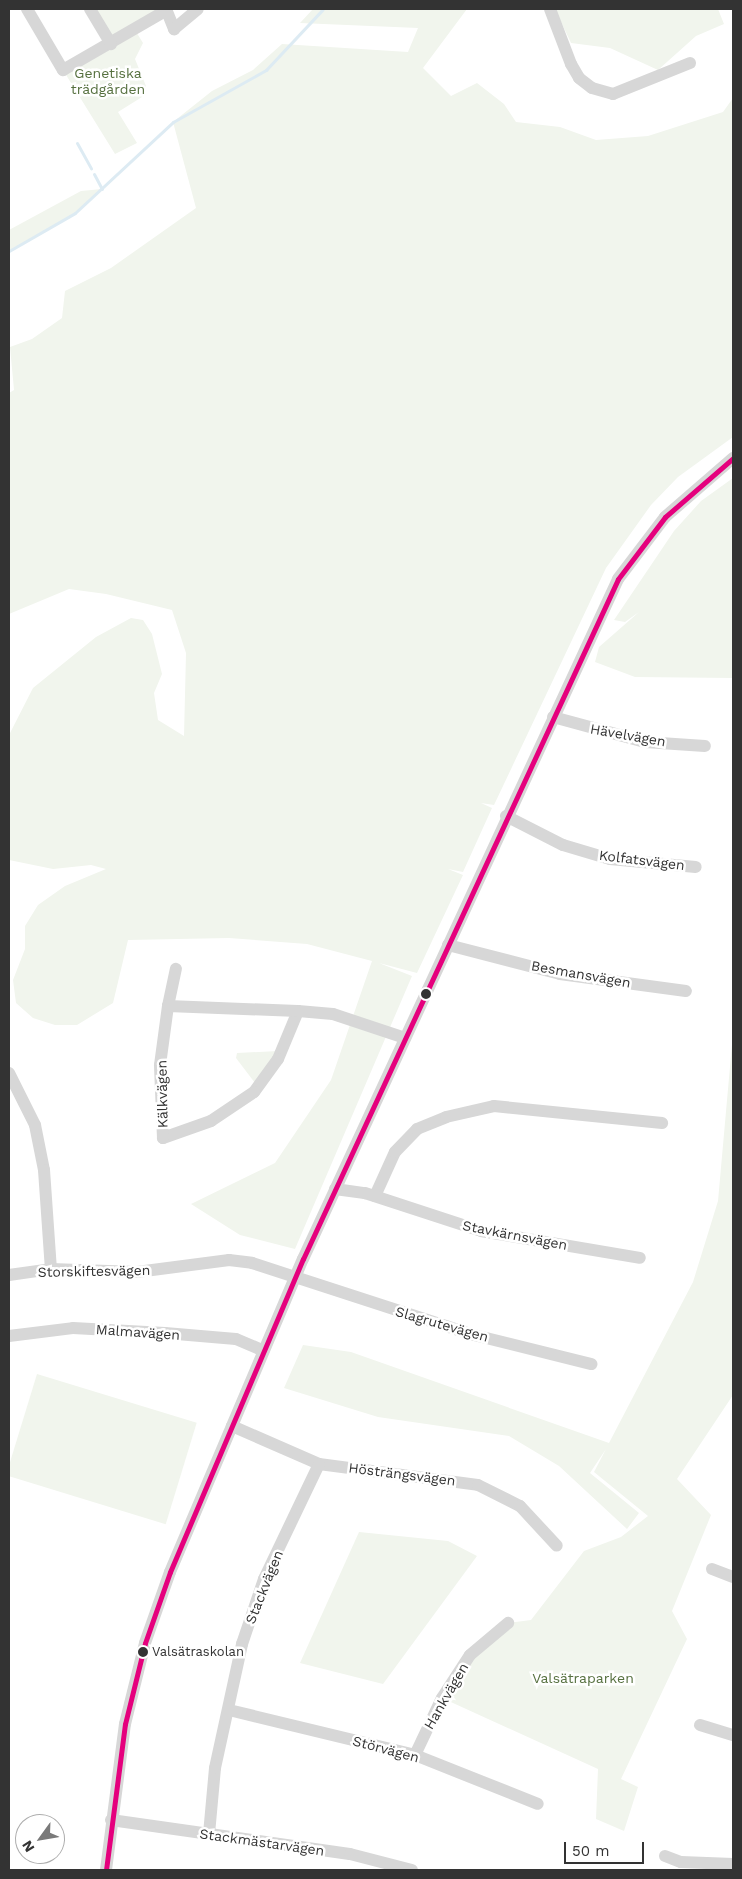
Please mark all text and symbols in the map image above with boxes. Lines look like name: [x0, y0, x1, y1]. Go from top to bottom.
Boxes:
park label: Genetiska trädgården: [71, 65, 145, 98]
street label: Hävelvägen: [589, 720, 667, 750]
street label: Kolfatsvägen: [598, 846, 686, 874]
street label: Besmansvägen: [530, 957, 632, 991]
unlabelled marker: [421, 989, 431, 999]
street label: Kälkvägen: [153, 1060, 171, 1128]
street label: Stavkärnsvägen: [461, 1217, 569, 1253]
street label: Storskiftesvägen: [37, 1262, 151, 1280]
street label: Slagrutevägen: [394, 1303, 490, 1345]
street label: Malmavägen: [95, 1321, 181, 1343]
street label: Hösträngsvägen: [347, 1459, 457, 1489]
street label: Stackvägen: [242, 1548, 286, 1626]
place label: Valsätraskolan: [152, 1644, 244, 1660]
marker: Valsätraskolan: [138, 1647, 148, 1657]
street label: Hankvägen: [420, 1660, 472, 1732]
park label: Valsätraparken: [532, 1670, 634, 1686]
street label: Störvägen: [351, 1732, 421, 1766]
north arrow: [15, 1814, 65, 1864]
street label: Stackmästarvägen: [198, 1825, 326, 1859]
scale bar: [567, 1832, 647, 1864]
text: N: [19, 1838, 38, 1855]
text: 50 m: [572, 1842, 609, 1860]

